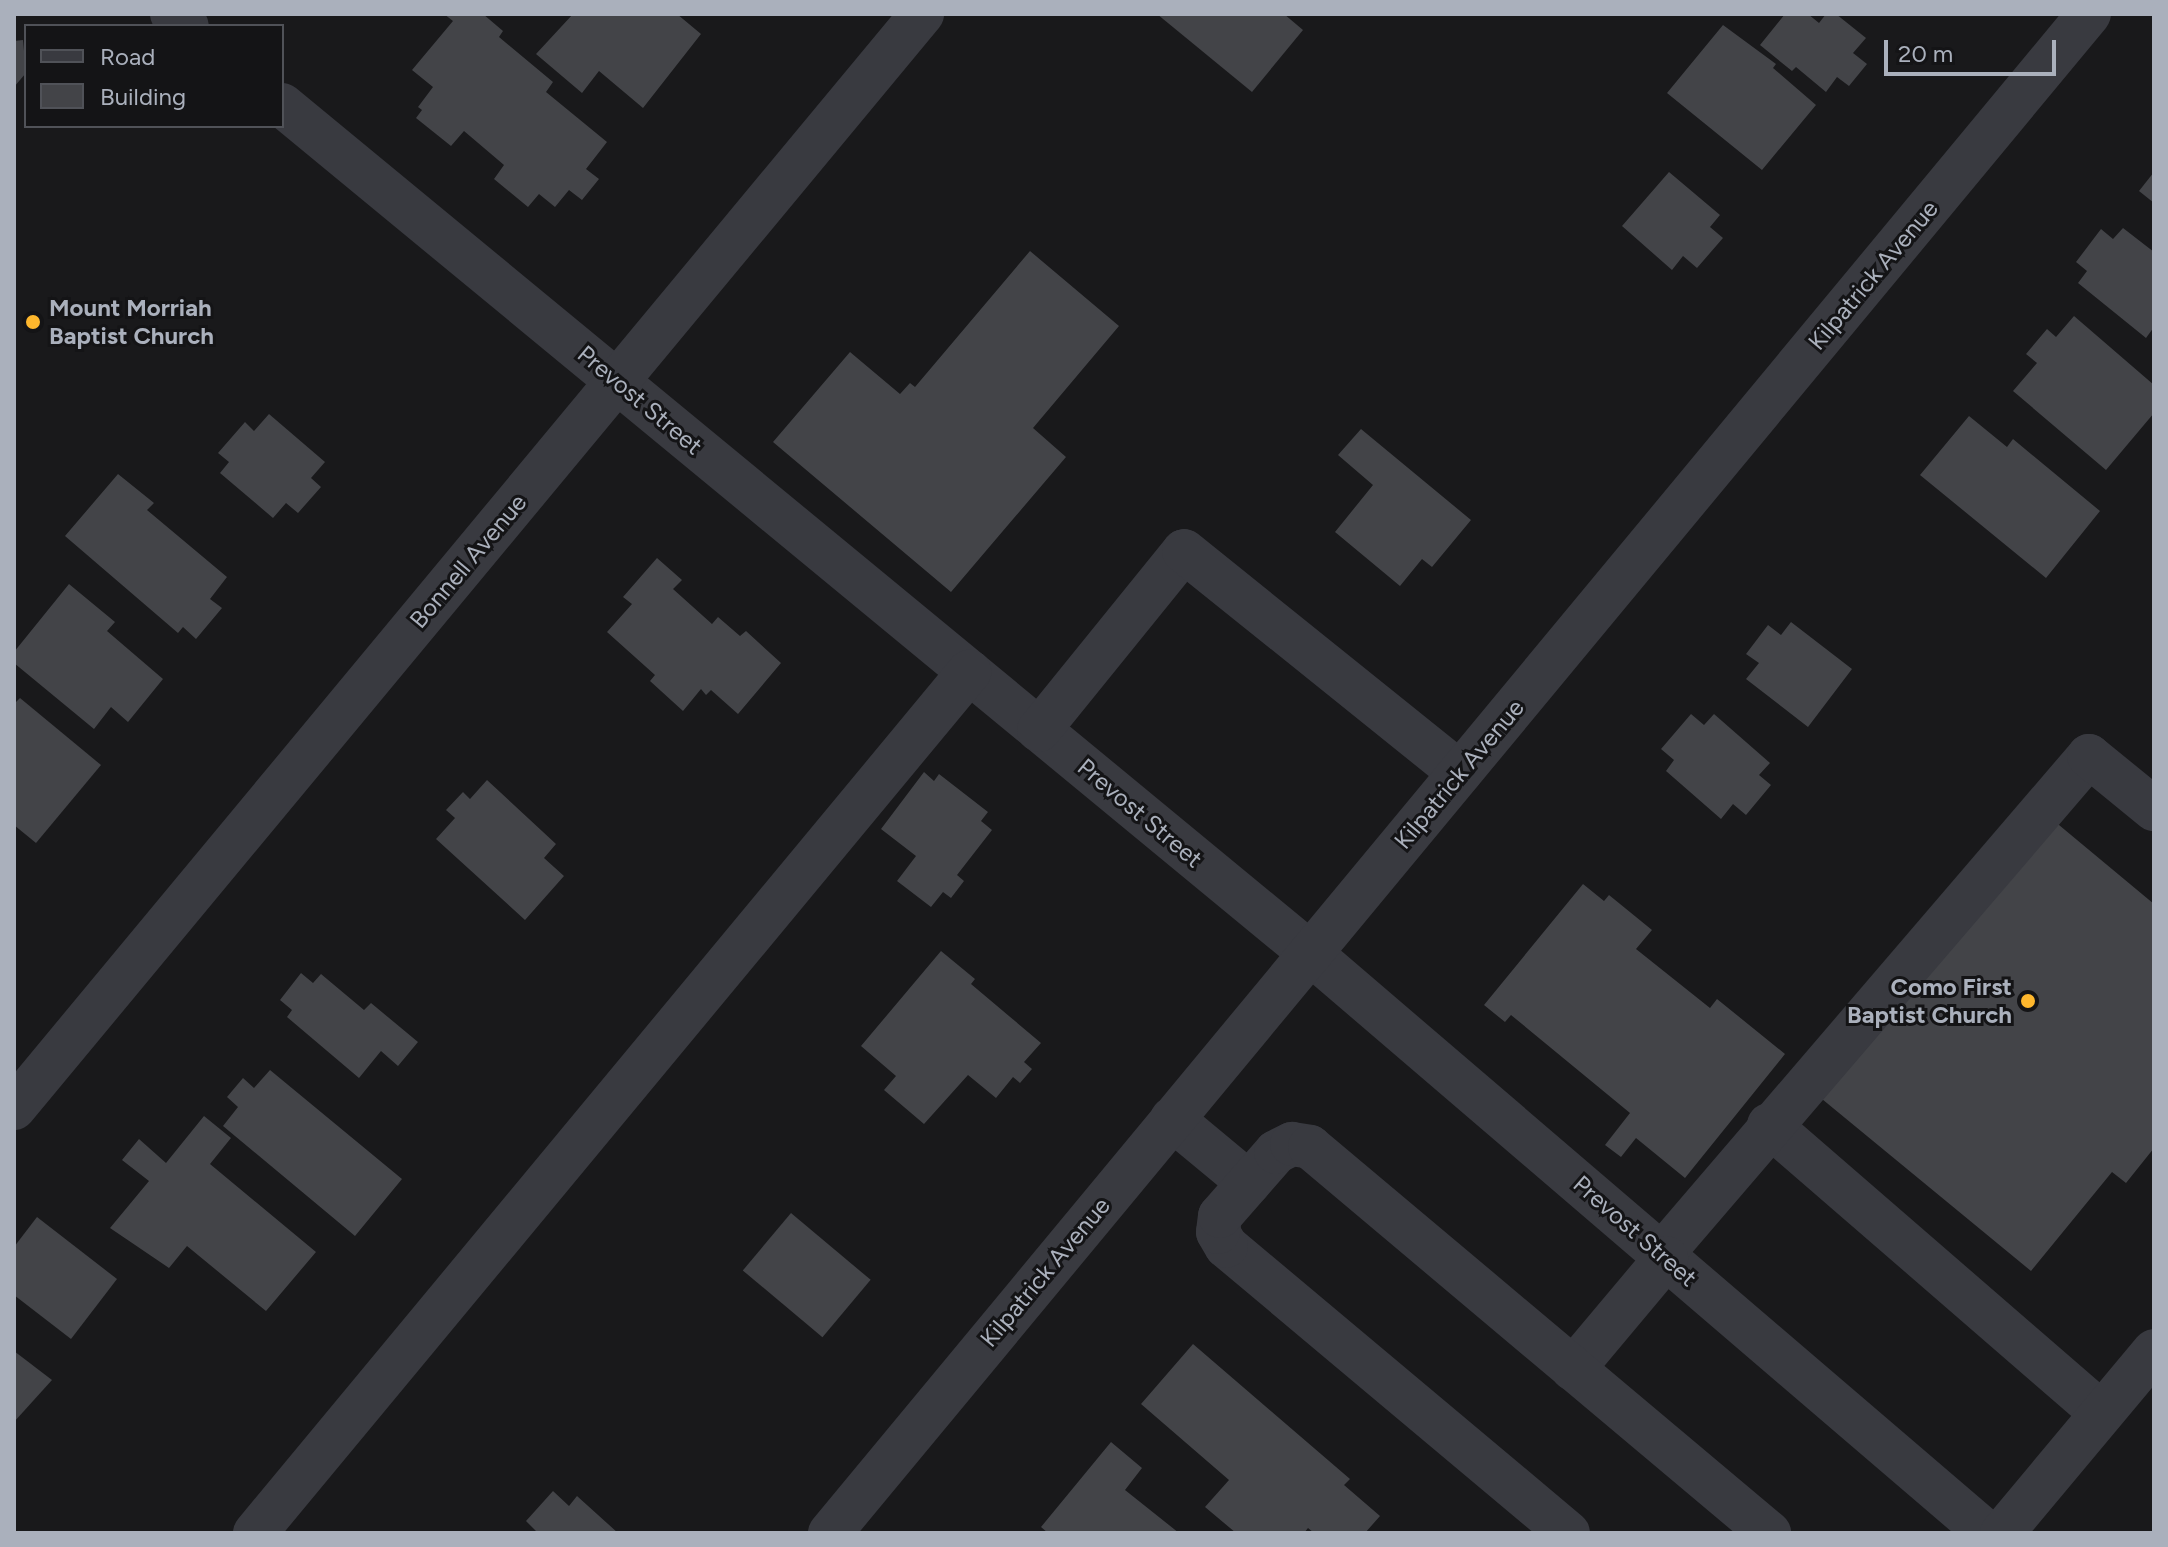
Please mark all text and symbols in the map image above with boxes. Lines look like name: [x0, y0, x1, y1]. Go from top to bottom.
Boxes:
legend: [24, 24, 284, 128]
scale bar: [1888, 24, 2060, 74]
text: 20 m: [1898, 39, 1953, 68]
text: Road: [100, 42, 155, 71]
text: Building: [100, 82, 186, 111]
street label: Kilpatrick Avenue: [1802, 194, 1944, 356]
place label: Mount Morriah Baptist Church: [49, 294, 214, 350]
marker: Mount Morriah Baptist Church: [24, 313, 42, 331]
street label: Prevost Street: [572, 339, 708, 461]
street label: Bonnell Avenue: [404, 488, 532, 634]
street label: Kilpatrick Avenue: [1388, 693, 1530, 855]
street label: Prevost Street: [1072, 752, 1208, 874]
place label: Como First Baptist Church: [1847, 973, 2012, 1029]
marker: Como First Baptist Church: [2019, 992, 2037, 1010]
street label: Prevost Street: [1567, 1170, 1703, 1292]
street label: Kilpatrick Avenue: [974, 1191, 1116, 1353]

